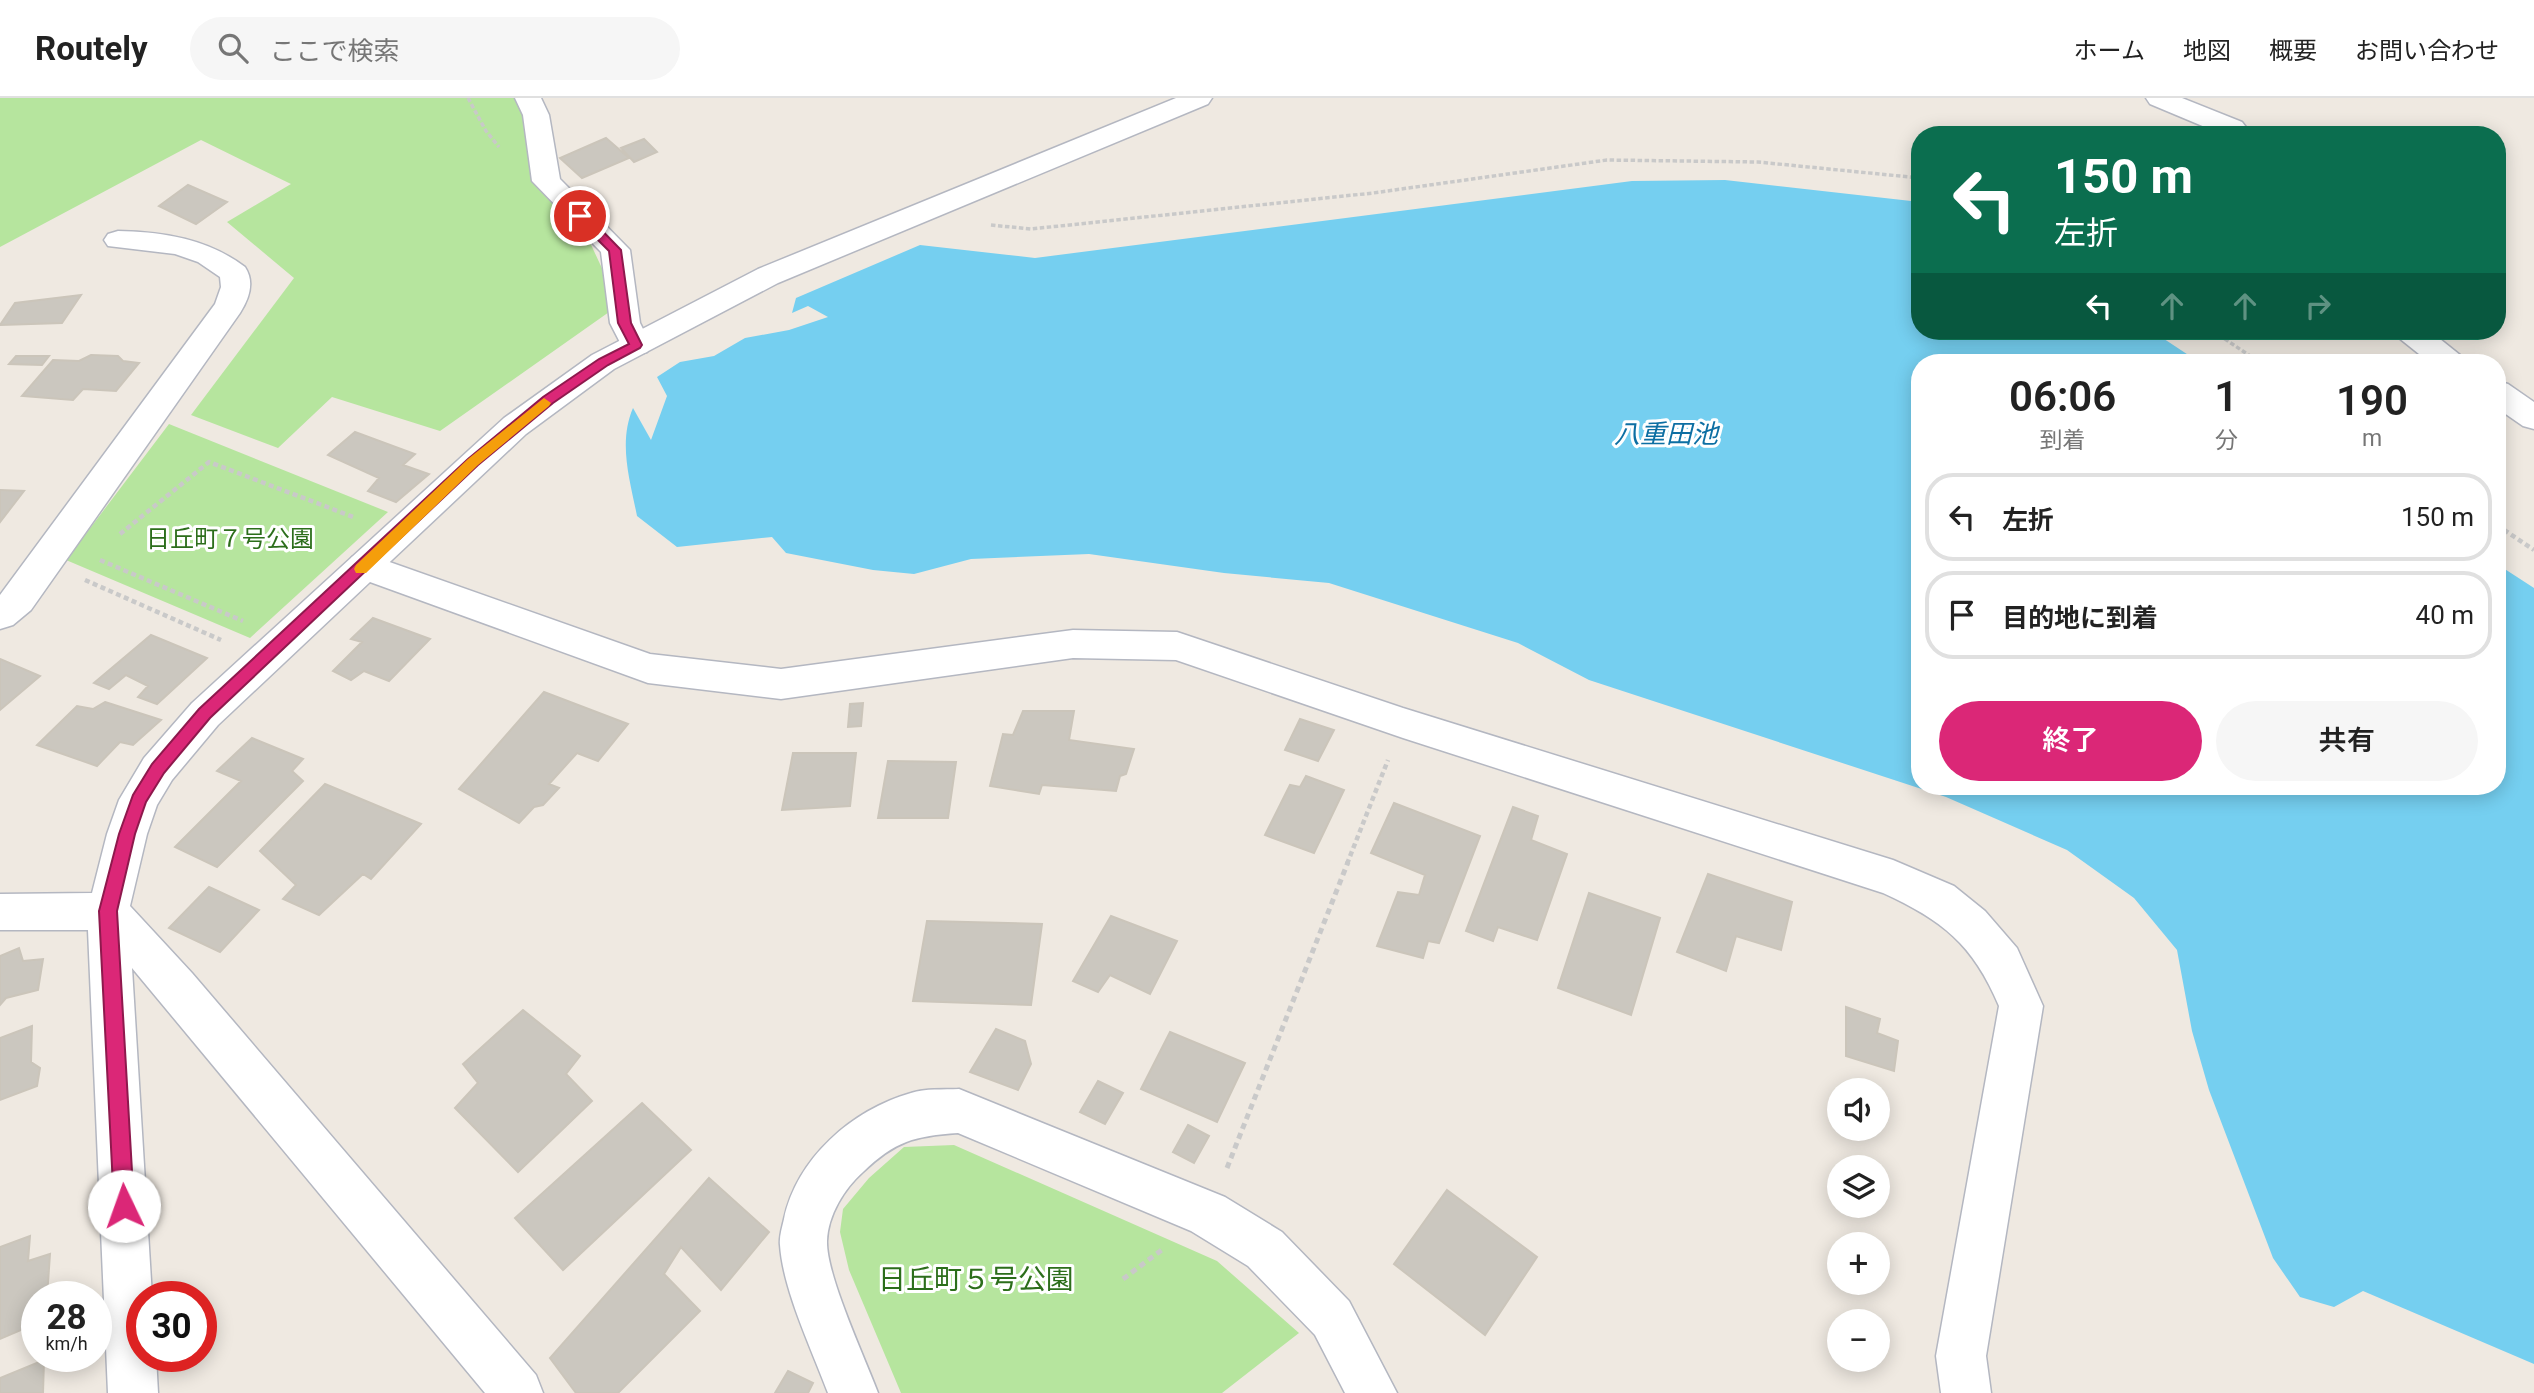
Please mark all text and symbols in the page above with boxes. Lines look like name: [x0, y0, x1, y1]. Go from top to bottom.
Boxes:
search box: [190, 17, 680, 80]
text: Routely: [35, 29, 148, 68]
icon: search: [214, 29, 252, 67]
text: ここで検索: [270, 36, 400, 66]
text: ホーム: [2074, 37, 2145, 65]
text: 地図: [2183, 37, 2231, 65]
text: 概要: [2269, 37, 2317, 65]
text: お問い合わせ: [2355, 37, 2499, 65]
text: 150 m: [2054, 148, 2193, 205]
icon: left: [1939, 154, 2030, 245]
pin: [550, 186, 610, 246]
icon: arrive: [561, 197, 599, 235]
text: 左折: [2054, 214, 2118, 252]
icon: left: [2080, 287, 2118, 325]
icon: ahead: [2153, 287, 2191, 325]
icon: ahead: [2226, 287, 2264, 325]
icon: right: [2299, 287, 2337, 325]
text: 06:06: [2009, 372, 2116, 421]
text: 1: [2214, 372, 2238, 421]
text: 190: [2336, 376, 2408, 425]
water label: 八重田池: [1614, 419, 1721, 449]
text: m: [2362, 425, 2382, 452]
text: 到着: [2040, 427, 2086, 454]
text: 分: [2215, 427, 2238, 454]
icon: left: [1943, 498, 1981, 536]
text: 150 m: [2401, 502, 2474, 532]
text: 左折: [2002, 505, 2054, 535]
park label: 日丘町７号公園: [146, 525, 314, 553]
icon: arrive: [1943, 596, 1981, 634]
text: 40 m: [2416, 600, 2474, 630]
text: 目的地に到着: [2002, 603, 2158, 633]
button: 終了: [1939, 701, 2202, 781]
button: 共有: [2216, 701, 2478, 781]
map controls: [1827, 1078, 1890, 1372]
button: sound: [1827, 1078, 1890, 1141]
button: layers: [1827, 1155, 1890, 1218]
position arrow: [87, 1169, 161, 1243]
button: +: [1827, 1232, 1890, 1295]
park label: 日丘町５号公園: [878, 1263, 1074, 1296]
speed limit sign: 30: [126, 1281, 217, 1372]
text: 28: [46, 1297, 87, 1338]
button: −: [1827, 1309, 1890, 1372]
text: km/h: [45, 1333, 88, 1354]

